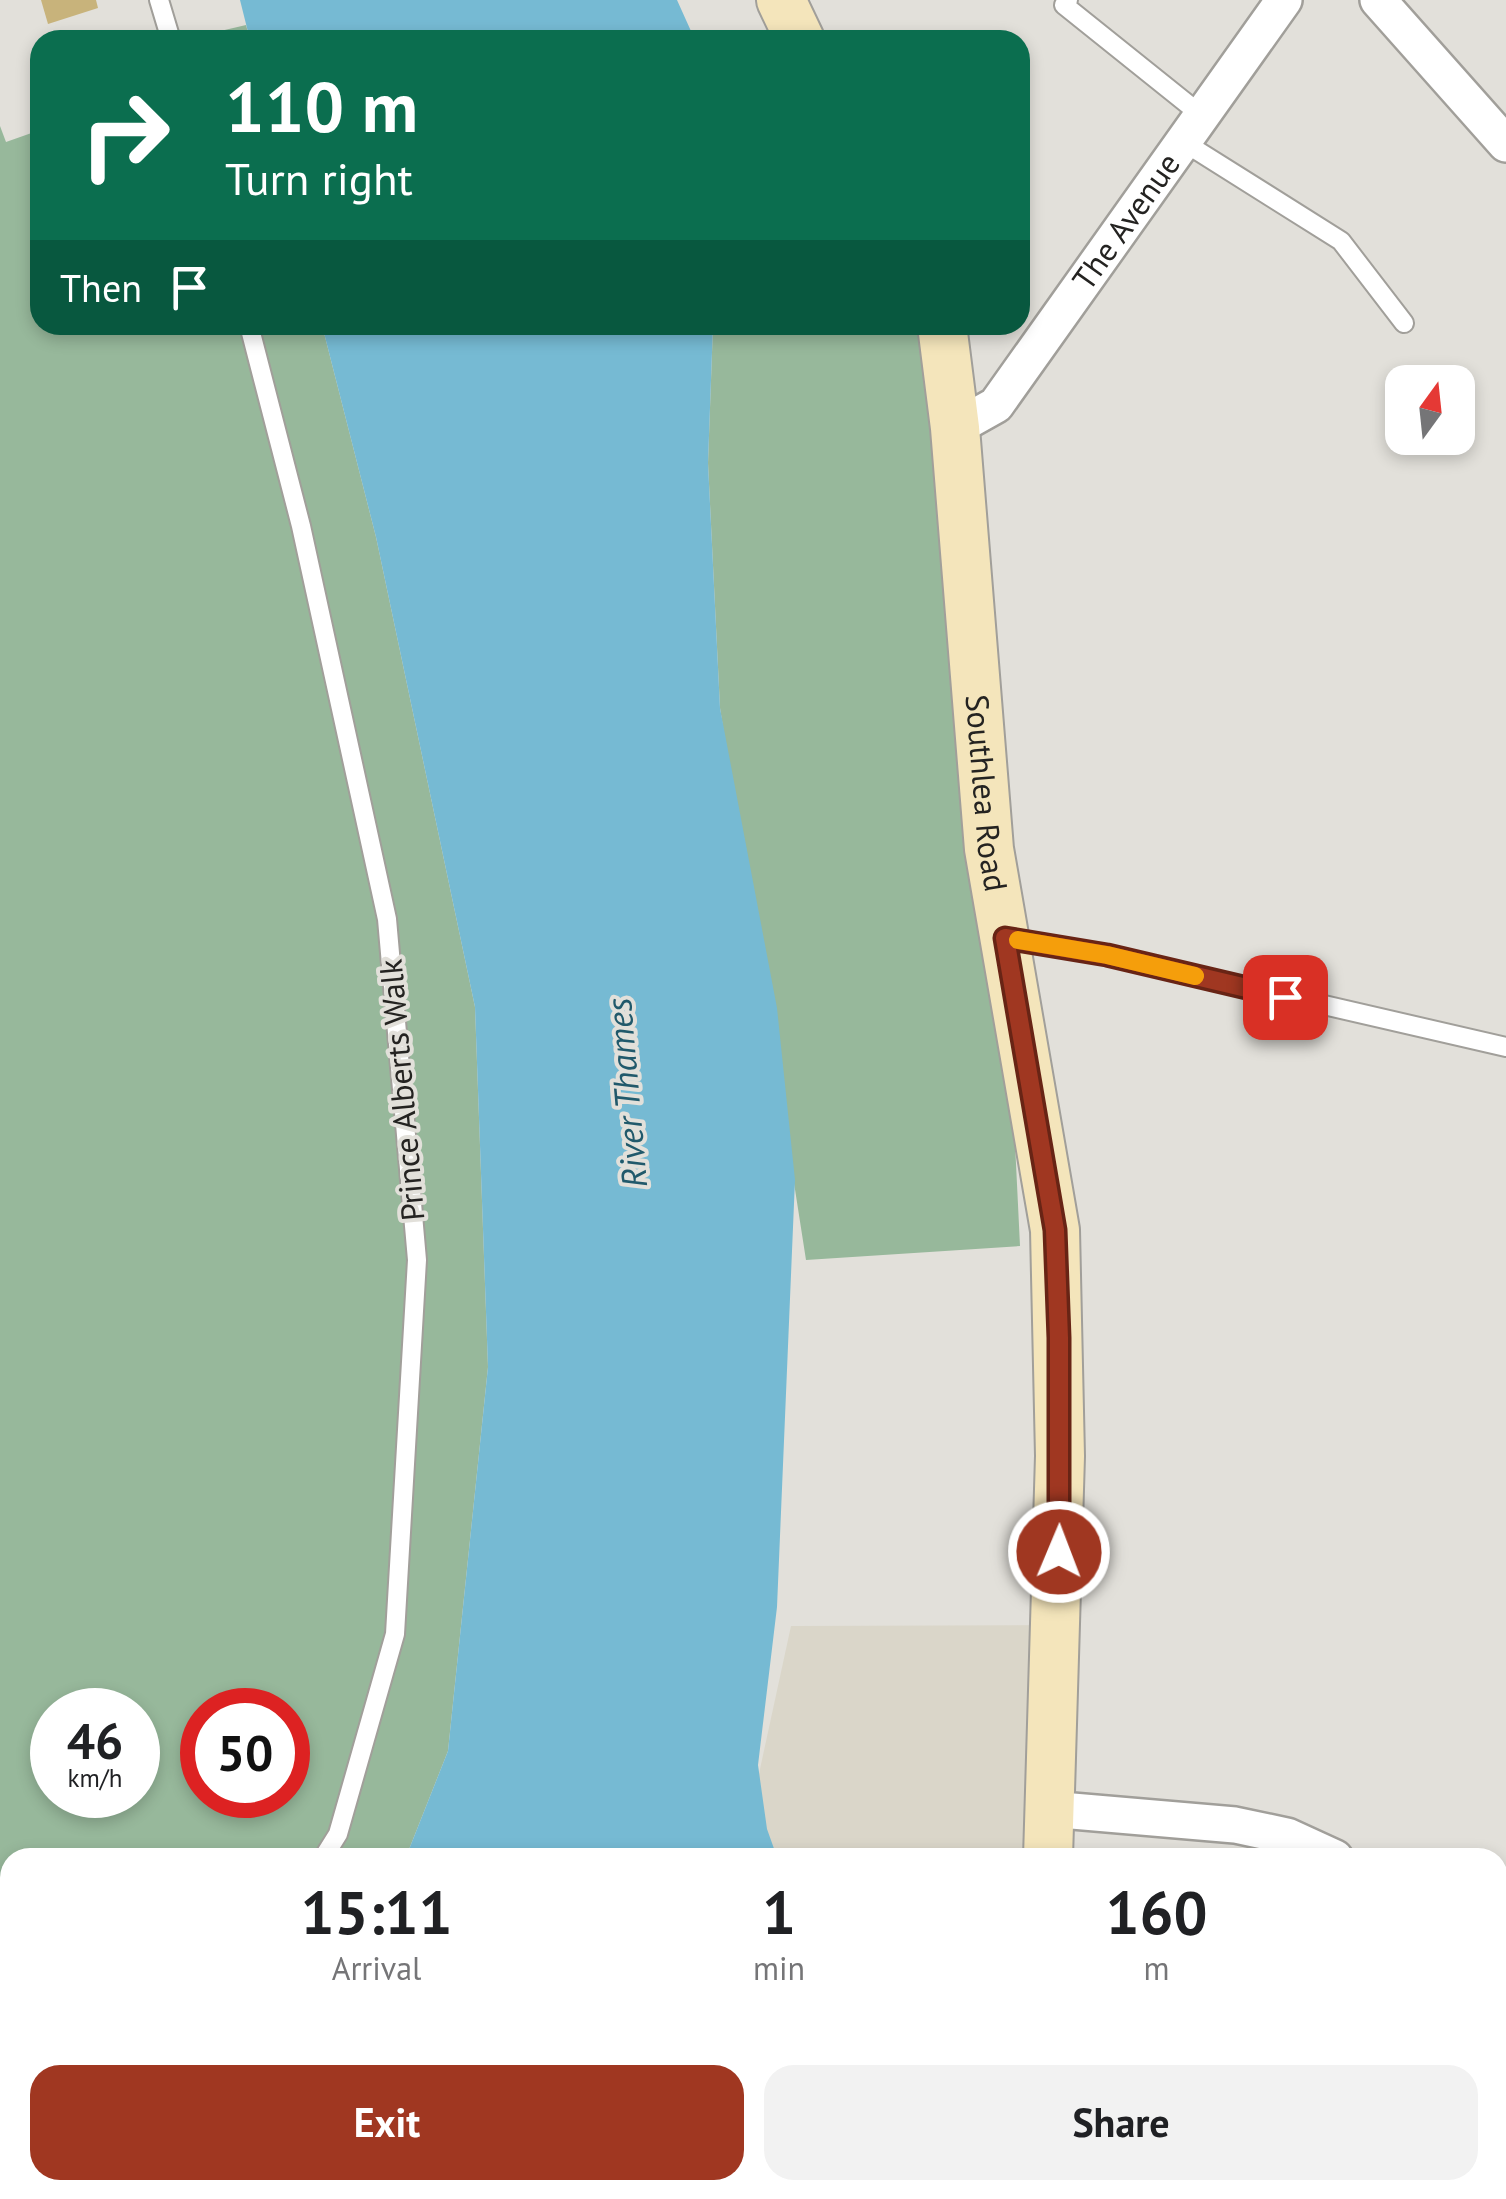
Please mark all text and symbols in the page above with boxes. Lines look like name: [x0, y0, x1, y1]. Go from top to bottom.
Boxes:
text: 110 m: [225, 61, 418, 151]
icon: right: [60, 70, 190, 200]
street label: The Avenue: [1062, 144, 1189, 298]
text: Turn right: [225, 149, 413, 207]
icon: arrive: [162, 260, 217, 315]
text: Then: [60, 263, 142, 312]
north arrow: [1385, 365, 1475, 455]
map controls: [1385, 365, 1475, 455]
street label: Southlea Road: [957, 693, 1018, 894]
pin: [1243, 955, 1328, 1040]
street label: Prince Alberts Walk: [369, 957, 433, 1223]
icon: arrive: [1258, 970, 1313, 1025]
water label: River Thames: [595, 996, 657, 1190]
position arrow: [1007, 1500, 1111, 1604]
speed limit sign: 50: [180, 1688, 310, 1818]
text: 46: [67, 1708, 123, 1773]
text: km/h: [68, 1762, 122, 1794]
text: 15:11: [300, 1873, 453, 1951]
text: 1: [762, 1873, 796, 1951]
text: 160: [1106, 1873, 1208, 1951]
text: Arrival: [332, 1947, 421, 1989]
text: min: [753, 1947, 805, 1989]
text: m: [1144, 1947, 1170, 1989]
button: Exit: [30, 2065, 744, 2180]
button: Share: [764, 2065, 1478, 2180]

